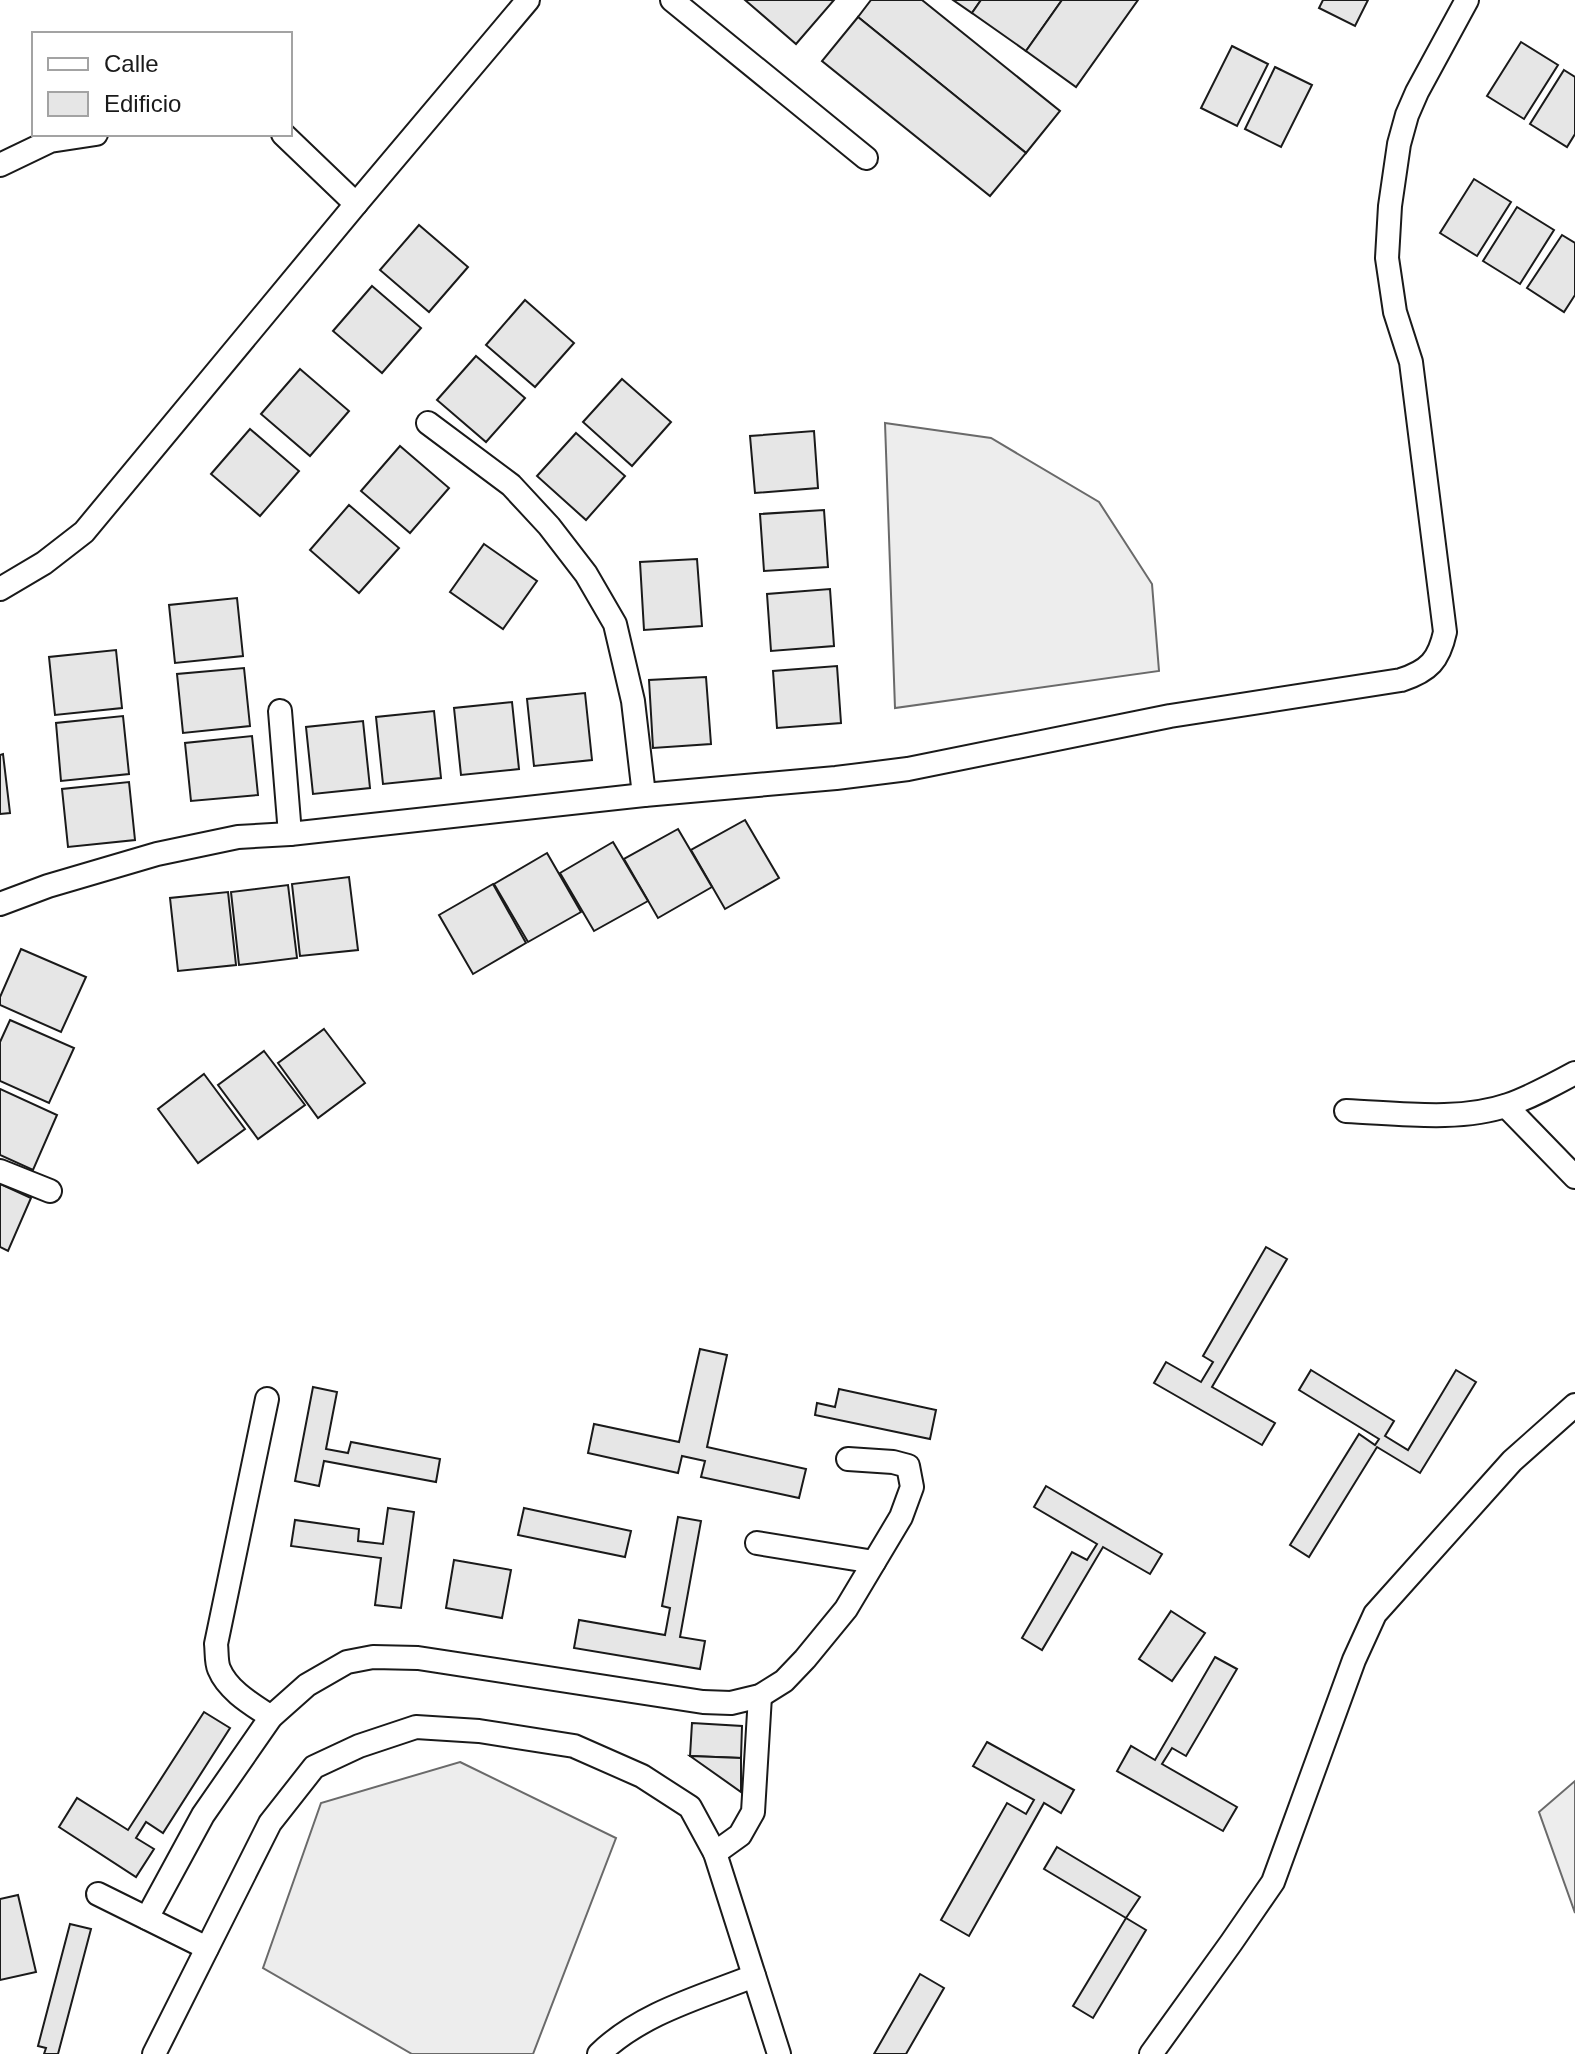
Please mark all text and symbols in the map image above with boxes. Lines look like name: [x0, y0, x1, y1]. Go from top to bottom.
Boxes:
legend: [32, 32, 292, 136]
text: Calle: [104, 50, 159, 77]
text: Edificio: [104, 90, 181, 117]

